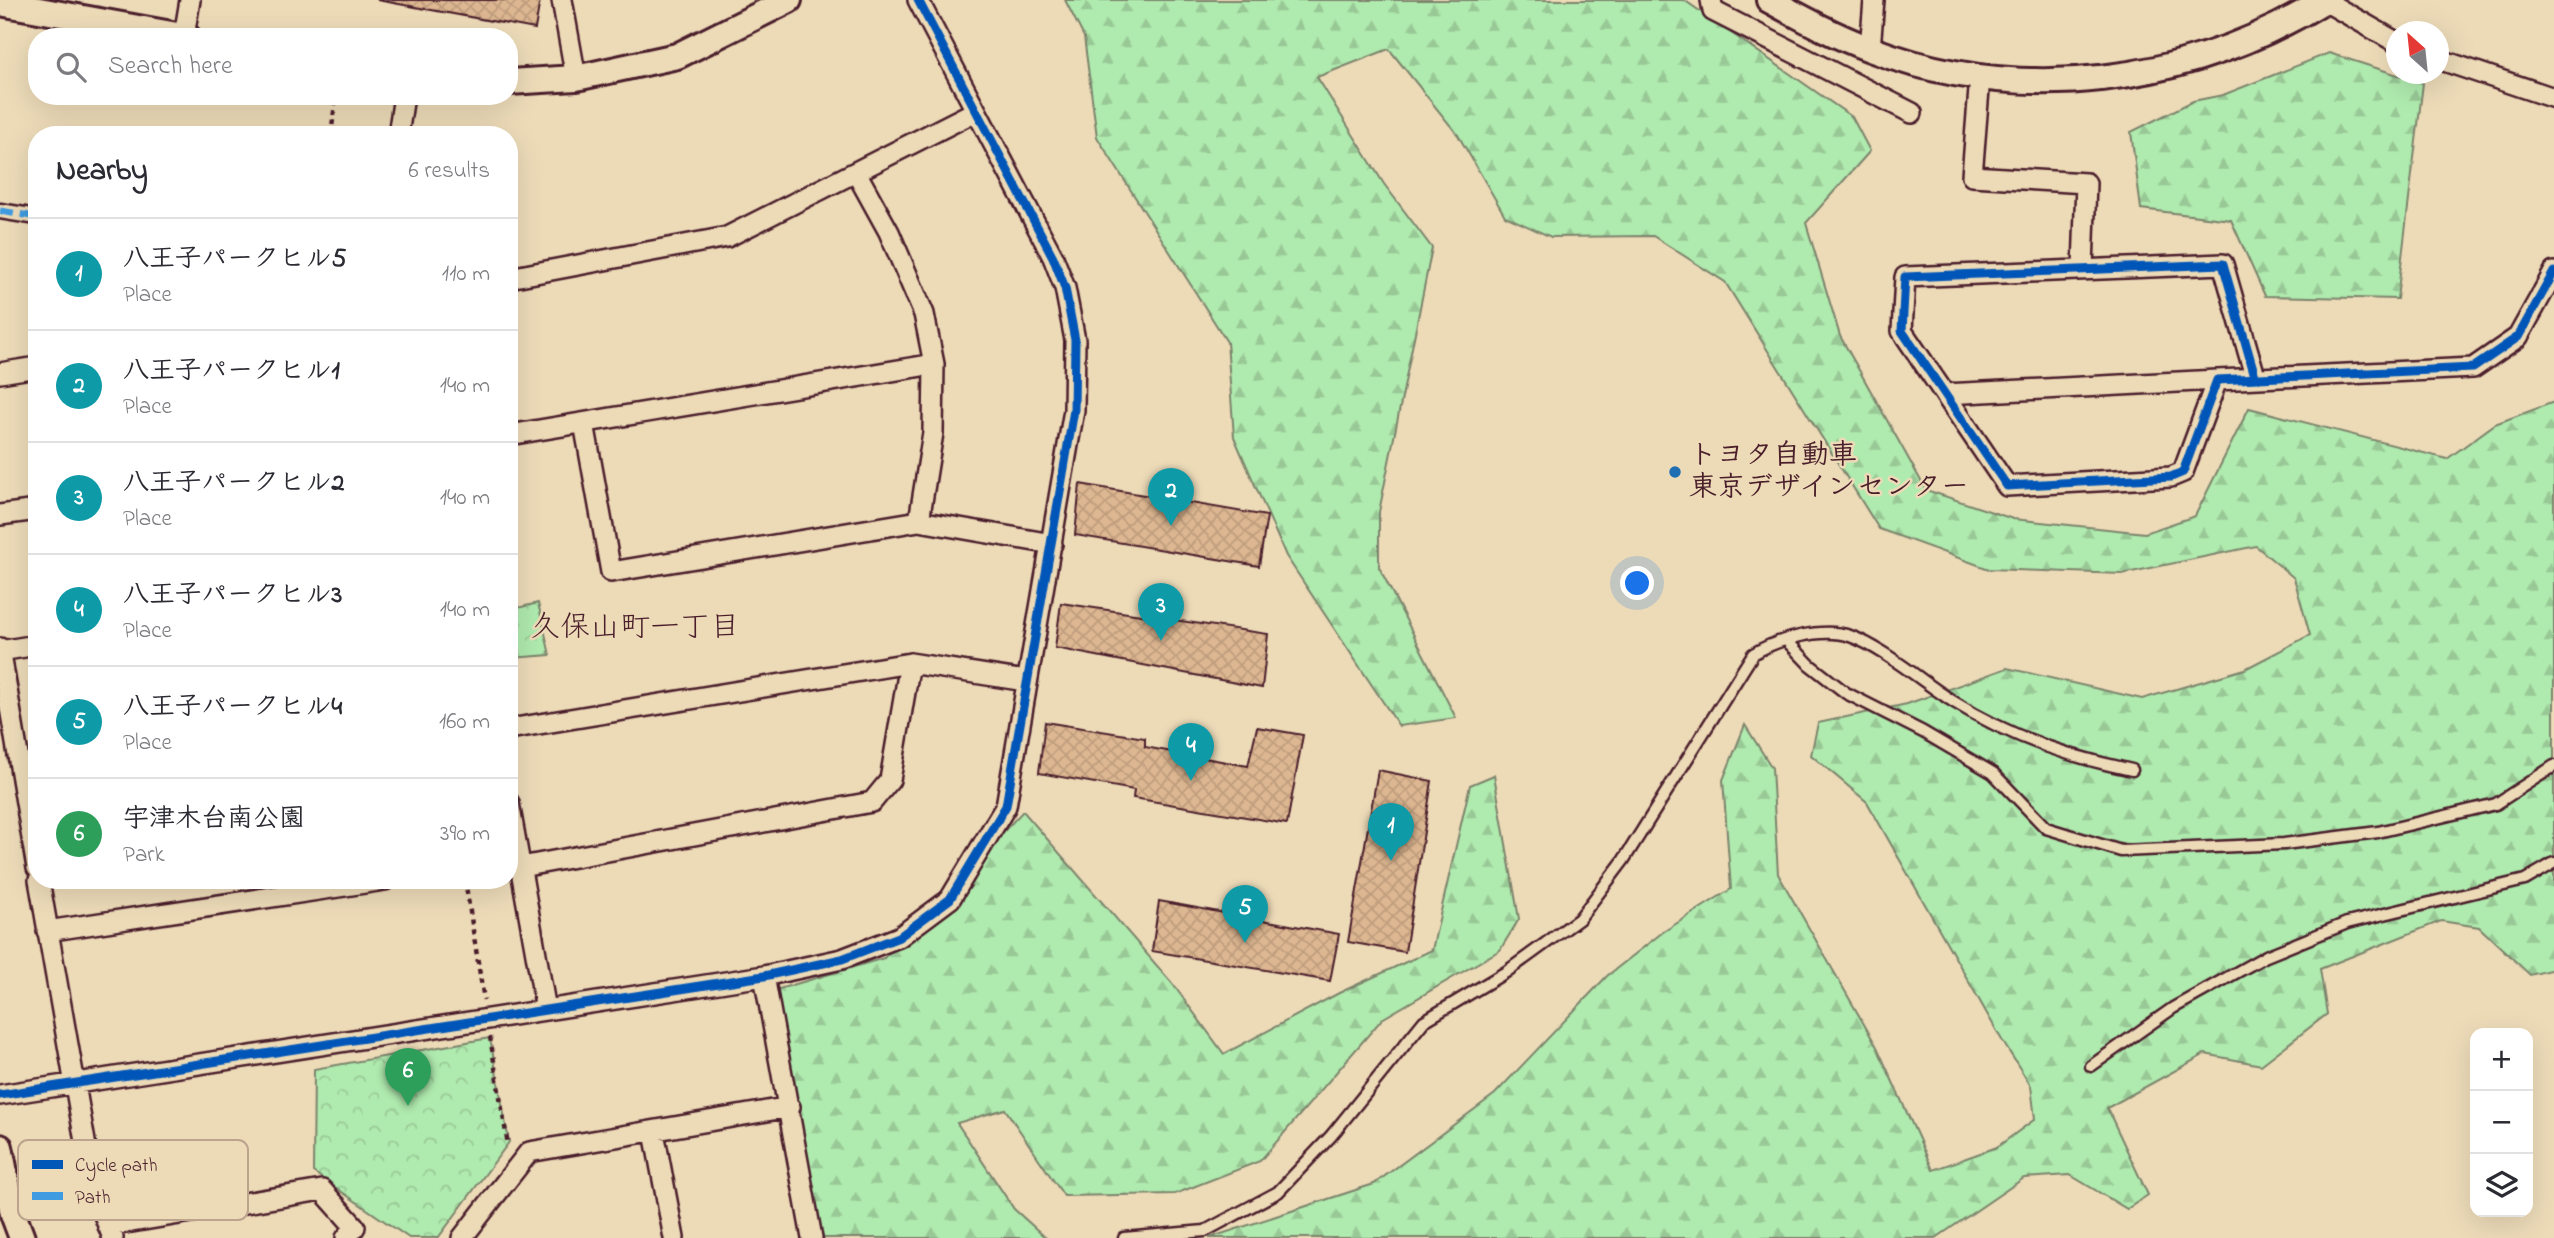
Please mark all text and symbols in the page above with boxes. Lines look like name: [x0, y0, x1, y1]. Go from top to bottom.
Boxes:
north arrow: [2386, 21, 2449, 84]
search box: [28, 28, 518, 105]
icon: search: [52, 48, 90, 86]
text: Search here: [108, 48, 233, 86]
text: Nearby: [56, 150, 148, 194]
text: 6 results: [409, 155, 490, 188]
text: 八王子パークヒル5: [123, 241, 346, 279]
text: 1: [75, 258, 83, 291]
text: 110 m: [442, 258, 490, 291]
text: Place: [123, 279, 172, 312]
text: 八王子パークヒル1: [123, 353, 340, 391]
text: 2: [73, 370, 85, 403]
text: 140 m: [440, 370, 490, 403]
text: Place: [123, 391, 172, 424]
place label: トヨタ自動車 東京デザインセンター: [1689, 436, 1969, 509]
marker: トヨタ自動車 東京デザインセンター: [1667, 464, 1683, 480]
text: 八王子パークヒル2: [123, 465, 344, 503]
pin: 2: [1148, 468, 1194, 526]
text: 3: [74, 482, 84, 515]
text: 140 m: [440, 482, 490, 515]
text: Place: [123, 503, 172, 536]
your location: [1620, 566, 1654, 600]
text: 八王子パークヒル3: [123, 577, 342, 615]
pin: 3: [1138, 583, 1184, 641]
text: 4: [74, 594, 84, 627]
text: 140 m: [440, 594, 490, 627]
district label: 久保山町一丁目: [530, 607, 740, 651]
text: Place: [123, 615, 172, 648]
text: 八王子パークヒル4: [123, 689, 342, 727]
text: 5: [72, 706, 86, 739]
text: 160 m: [439, 706, 490, 739]
pin: 4: [1168, 723, 1214, 781]
text: Place: [123, 727, 172, 760]
text: 宇津木台南公園: [123, 801, 305, 839]
pin: 1: [1368, 803, 1414, 861]
text: 6: [74, 818, 84, 851]
text: 390 m: [440, 818, 490, 851]
text: Park: [123, 839, 165, 872]
pin: 5: [1222, 885, 1268, 943]
map controls: [2470, 1028, 2533, 1217]
button: +: [2470, 1028, 2533, 1091]
pin: 6: [385, 1048, 431, 1106]
button: −: [2470, 1091, 2533, 1154]
legend: [18, 1140, 248, 1220]
text: Cycle path: [75, 1153, 157, 1181]
button: layers: [2470, 1154, 2533, 1217]
text: Path: [75, 1185, 111, 1212]

